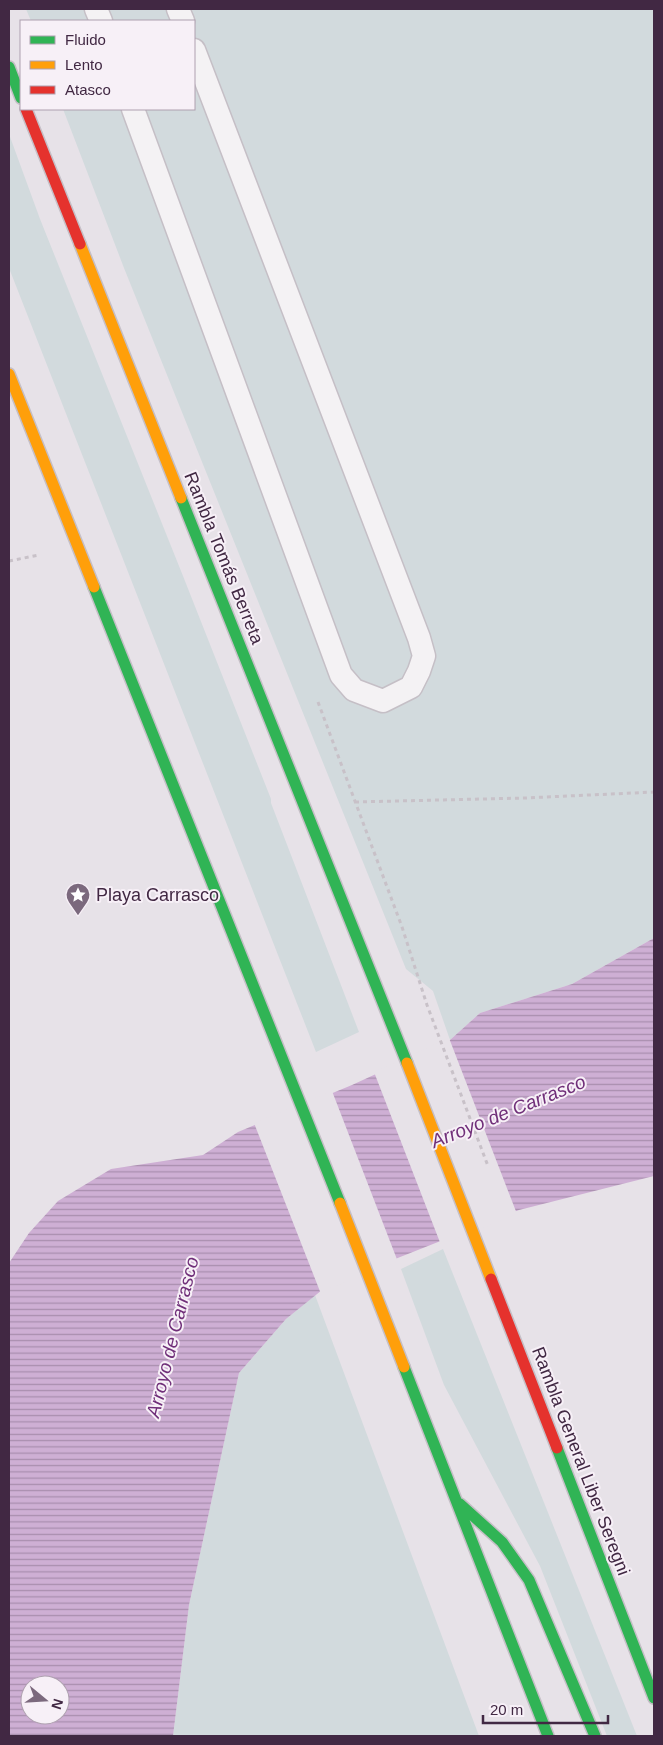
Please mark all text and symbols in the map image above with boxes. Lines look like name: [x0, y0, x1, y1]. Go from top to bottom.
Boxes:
legend: [20, 20, 195, 110]
text: Fluido: [65, 31, 106, 48]
text: Lento: [65, 56, 103, 73]
text: Atasco: [65, 81, 111, 98]
street label: Rambla Tomás Berreta: [180, 469, 268, 648]
place icon: Playa Carrasco: [65, 882, 91, 916]
place label: Playa Carrasco: [96, 885, 219, 905]
water label: Arroyo de Carrasco: [427, 1071, 588, 1152]
water label: Arroyo de Carrasco: [142, 1255, 203, 1421]
street label: Rambla General Liber Seregni: [528, 1344, 634, 1578]
north arrow: [20, 1675, 70, 1725]
scale bar: [483, 1692, 608, 1724]
text: N: [48, 1697, 67, 1711]
text: 20 m: [490, 1701, 523, 1718]

